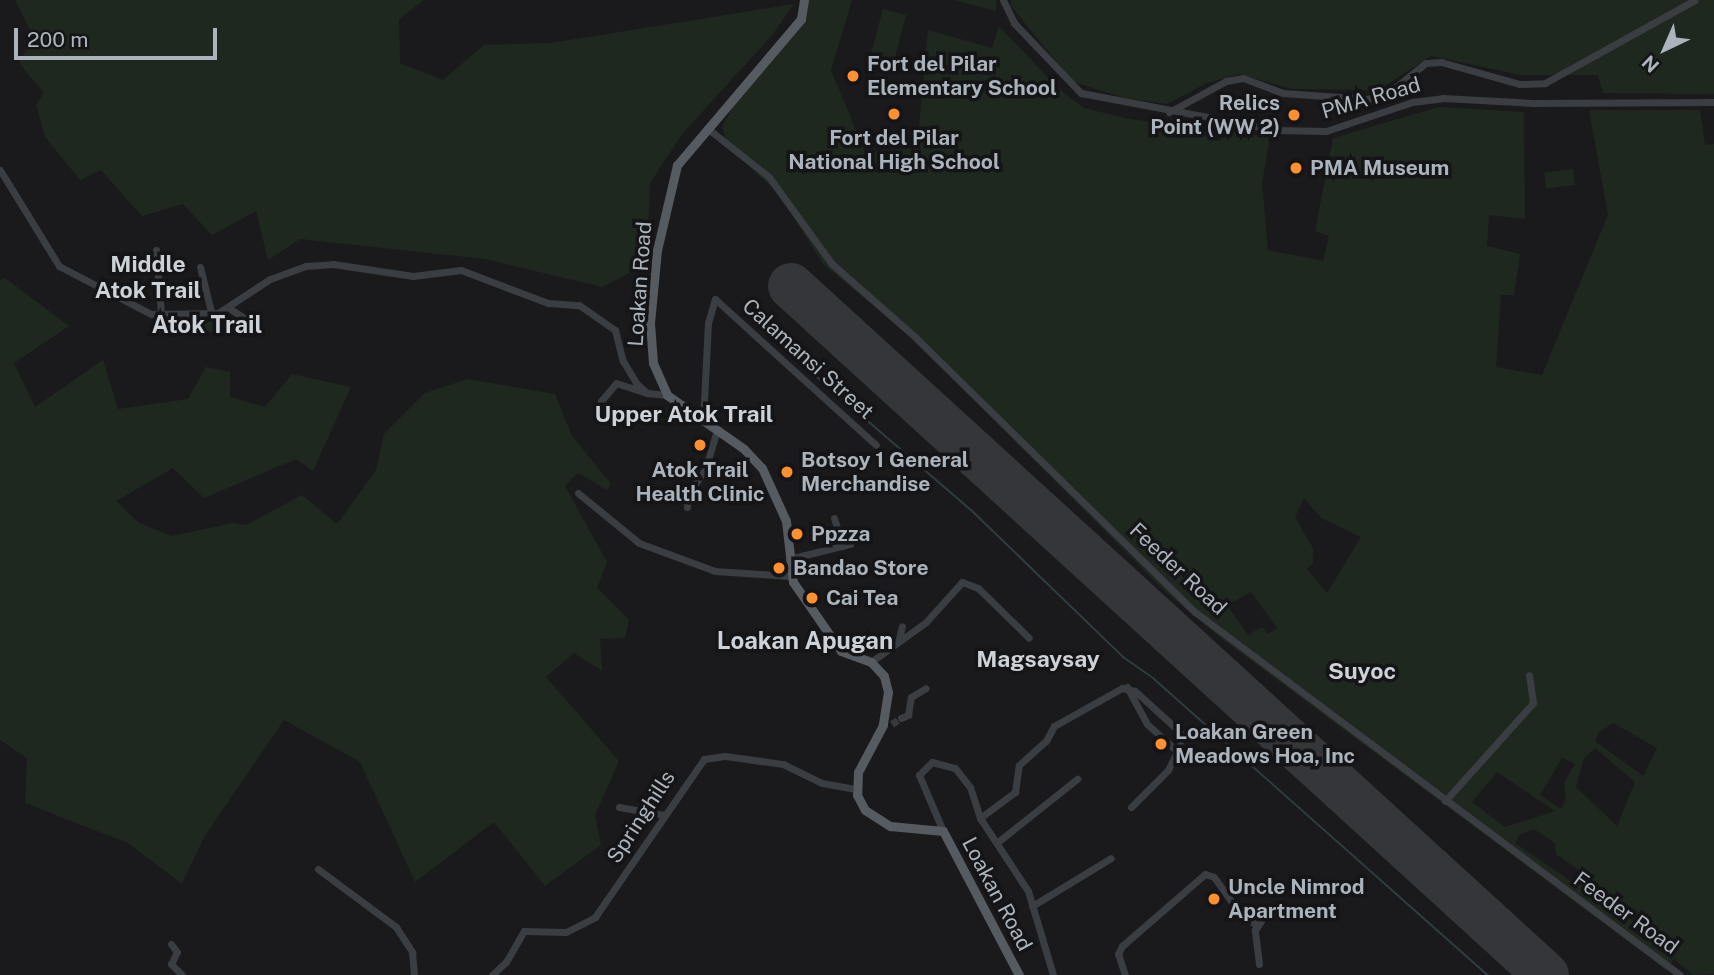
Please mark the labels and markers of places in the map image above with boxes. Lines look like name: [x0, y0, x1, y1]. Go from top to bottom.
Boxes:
place label: Fort del Pilar Elementary School: [867, 51, 1057, 101]
marker: Fort del Pilar Elementary School: [845, 68, 861, 84]
place label: Relics Point (WW 2): [1150, 90, 1280, 140]
marker: Fort del Pilar National High School: [886, 106, 902, 122]
marker: Relics Point (WW 2): [1286, 107, 1302, 123]
place label: Fort del Pilar National High School: [788, 125, 1000, 175]
place label: PMA Museum: [1310, 155, 1449, 181]
marker: PMA Museum: [1288, 160, 1304, 176]
marker: Atok Trail Health Clinic: [690, 435, 710, 455]
place label: Botsoy 1 General Merchandise: [801, 447, 969, 497]
place label: Atok Trail Health Clinic: [636, 457, 764, 507]
marker: Botsoy 1 General Merchandise: [779, 464, 795, 480]
place label: Ppzza: [811, 521, 870, 547]
marker: Ppzza: [789, 526, 805, 542]
place label: Bandao Store: [793, 555, 929, 581]
marker: Bandao Store: [771, 560, 787, 576]
place label: Cai Tea: [826, 585, 898, 611]
marker: Cai Tea: [804, 590, 820, 606]
place label: Loakan Green Meadows Hoa, Inc: [1175, 719, 1355, 769]
marker: Loakan Green Meadows Hoa, Inc: [1153, 736, 1169, 752]
place label: Uncle Nimrod Apartment: [1228, 874, 1365, 924]
marker: Uncle Nimrod Apartment: [1206, 891, 1222, 907]

